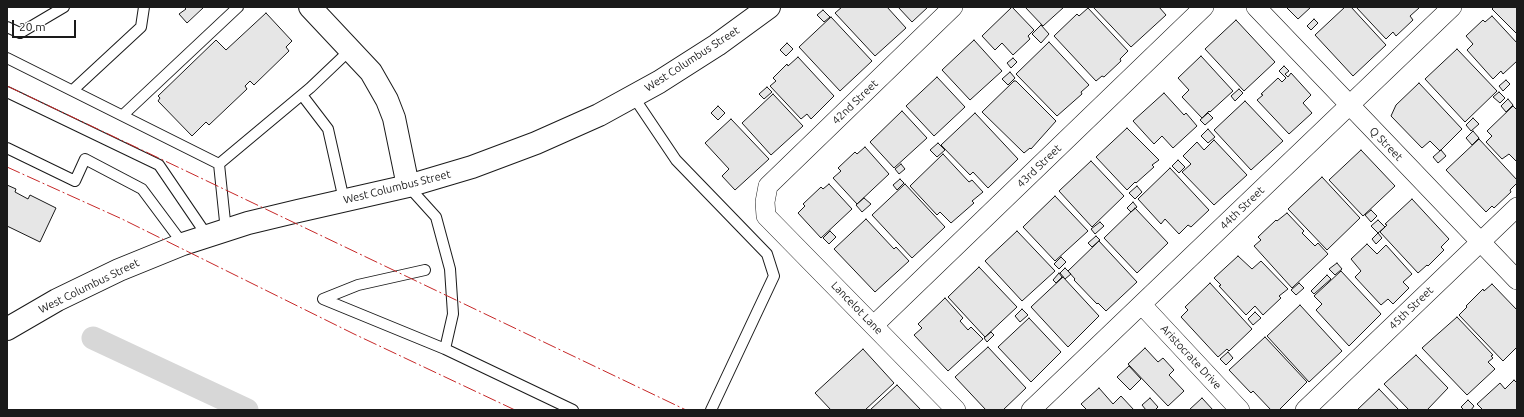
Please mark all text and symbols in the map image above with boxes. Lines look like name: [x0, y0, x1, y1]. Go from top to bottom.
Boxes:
scale bar: [14, 12, 78, 38]
text: 20 m: [19, 20, 46, 33]
street label: West Columbus Street: [642, 23, 742, 95]
street label: 42nd Street: [829, 77, 881, 127]
street label: Q Street: [1367, 124, 1405, 164]
street label: 43rd Street: [1014, 142, 1064, 190]
street label: West Columbus Street: [342, 167, 452, 207]
street label: 44th Street: [1217, 184, 1267, 232]
street label: West Columbus Street: [37, 256, 141, 316]
street label: Lancelot Lane: [828, 279, 886, 337]
street label: 45th Street: [1386, 284, 1436, 332]
street label: Aristocrate Drive: [1158, 322, 1224, 392]

